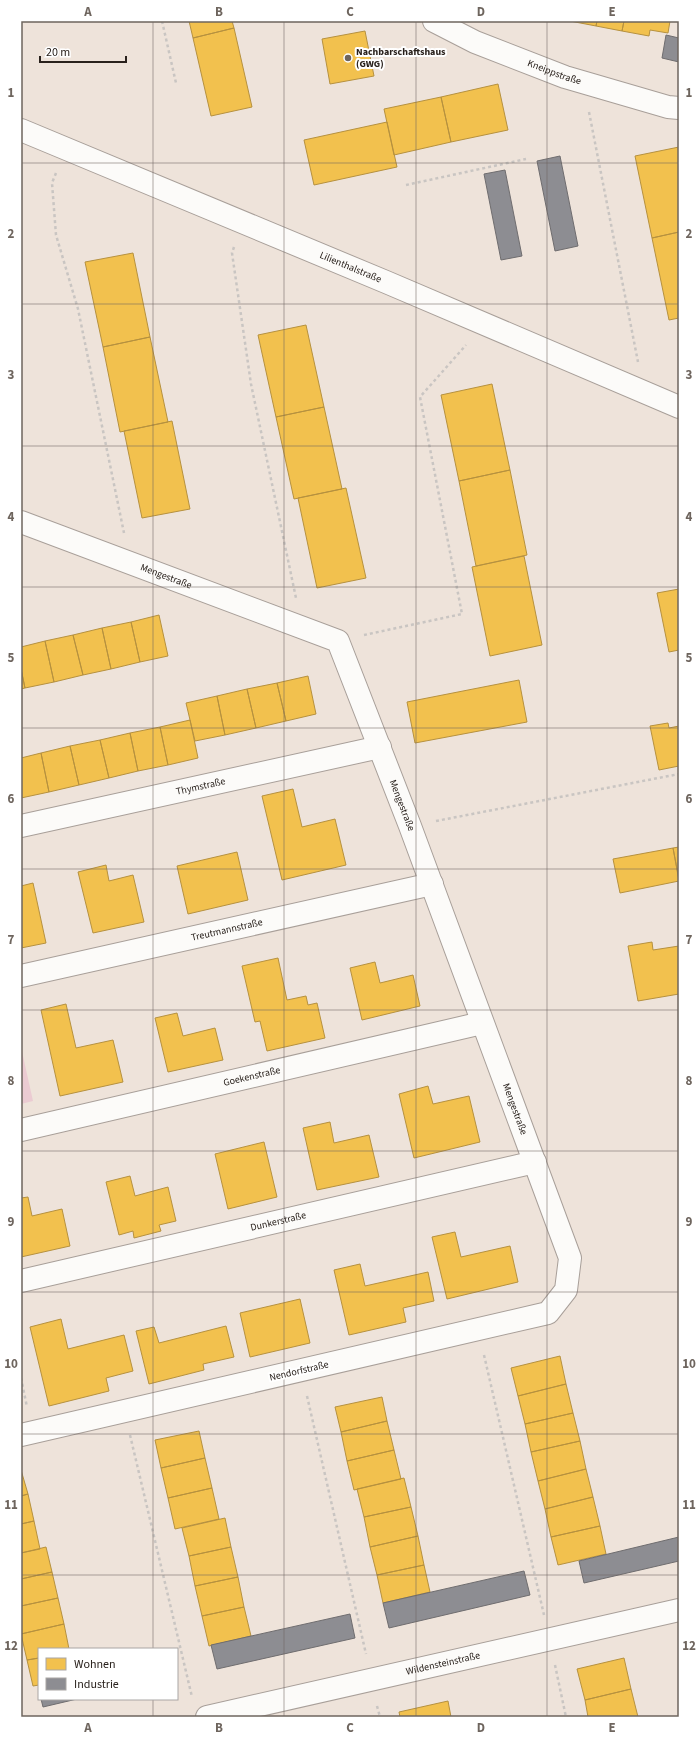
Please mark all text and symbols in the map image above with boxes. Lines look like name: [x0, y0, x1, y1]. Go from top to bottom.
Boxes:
text: A: [83, 3, 92, 21]
text: B: [215, 3, 223, 21]
text: C: [346, 3, 354, 21]
text: D: [477, 3, 485, 21]
text: E: [608, 3, 616, 21]
scale bar: [40, 38, 126, 64]
text: 20 m: [46, 44, 70, 61]
place label: Nachbarschaftshaus (GWG): [356, 45, 446, 71]
marker: Nachbarschaftshaus (GWG): [343, 53, 353, 63]
street label: Kneippstraße: [525, 56, 583, 88]
text: 1: [8, 84, 15, 102]
text: 1: [686, 84, 693, 102]
text: 2: [8, 225, 15, 243]
text: 2: [686, 225, 693, 243]
street label: Lilienthalstraße: [318, 248, 384, 286]
text: 3: [8, 366, 15, 384]
text: 3: [686, 366, 693, 384]
text: 4: [8, 508, 15, 526]
text: 4: [686, 508, 693, 526]
street label: Mengestraße: [138, 560, 194, 593]
text: 5: [8, 649, 15, 667]
text: 5: [686, 649, 693, 667]
street label: Thymstraße: [175, 774, 227, 799]
street label: Mengestraße: [386, 778, 418, 833]
text: 6: [8, 790, 15, 808]
text: 6: [686, 790, 693, 808]
street label: Treutmannstraße: [190, 915, 264, 945]
text: 7: [8, 931, 15, 949]
text: 7: [686, 931, 693, 949]
street label: Goekenstraße: [222, 1063, 282, 1090]
text: 8: [8, 1072, 15, 1090]
text: 8: [686, 1072, 693, 1090]
street label: Mengestraße: [499, 1081, 531, 1137]
street label: Dunkerstraße: [249, 1208, 307, 1235]
text: 9: [8, 1213, 15, 1231]
text: 9: [686, 1213, 693, 1231]
text: 10: [4, 1355, 18, 1373]
text: 10: [682, 1355, 696, 1373]
street label: Nendorfstraße: [268, 1357, 330, 1385]
text: 11: [4, 1496, 18, 1514]
text: 11: [682, 1496, 696, 1514]
text: 12: [4, 1637, 18, 1655]
text: 12: [682, 1637, 696, 1655]
legend: [38, 1648, 178, 1700]
street label: Wildensteinstraße: [405, 1648, 481, 1679]
text: Wohnen: [74, 1656, 116, 1673]
text: Industrie: [74, 1676, 119, 1693]
text: A: [83, 1719, 92, 1737]
text: B: [215, 1719, 223, 1737]
text: C: [346, 1719, 354, 1737]
text: D: [477, 1719, 485, 1737]
text: E: [608, 1719, 616, 1737]

